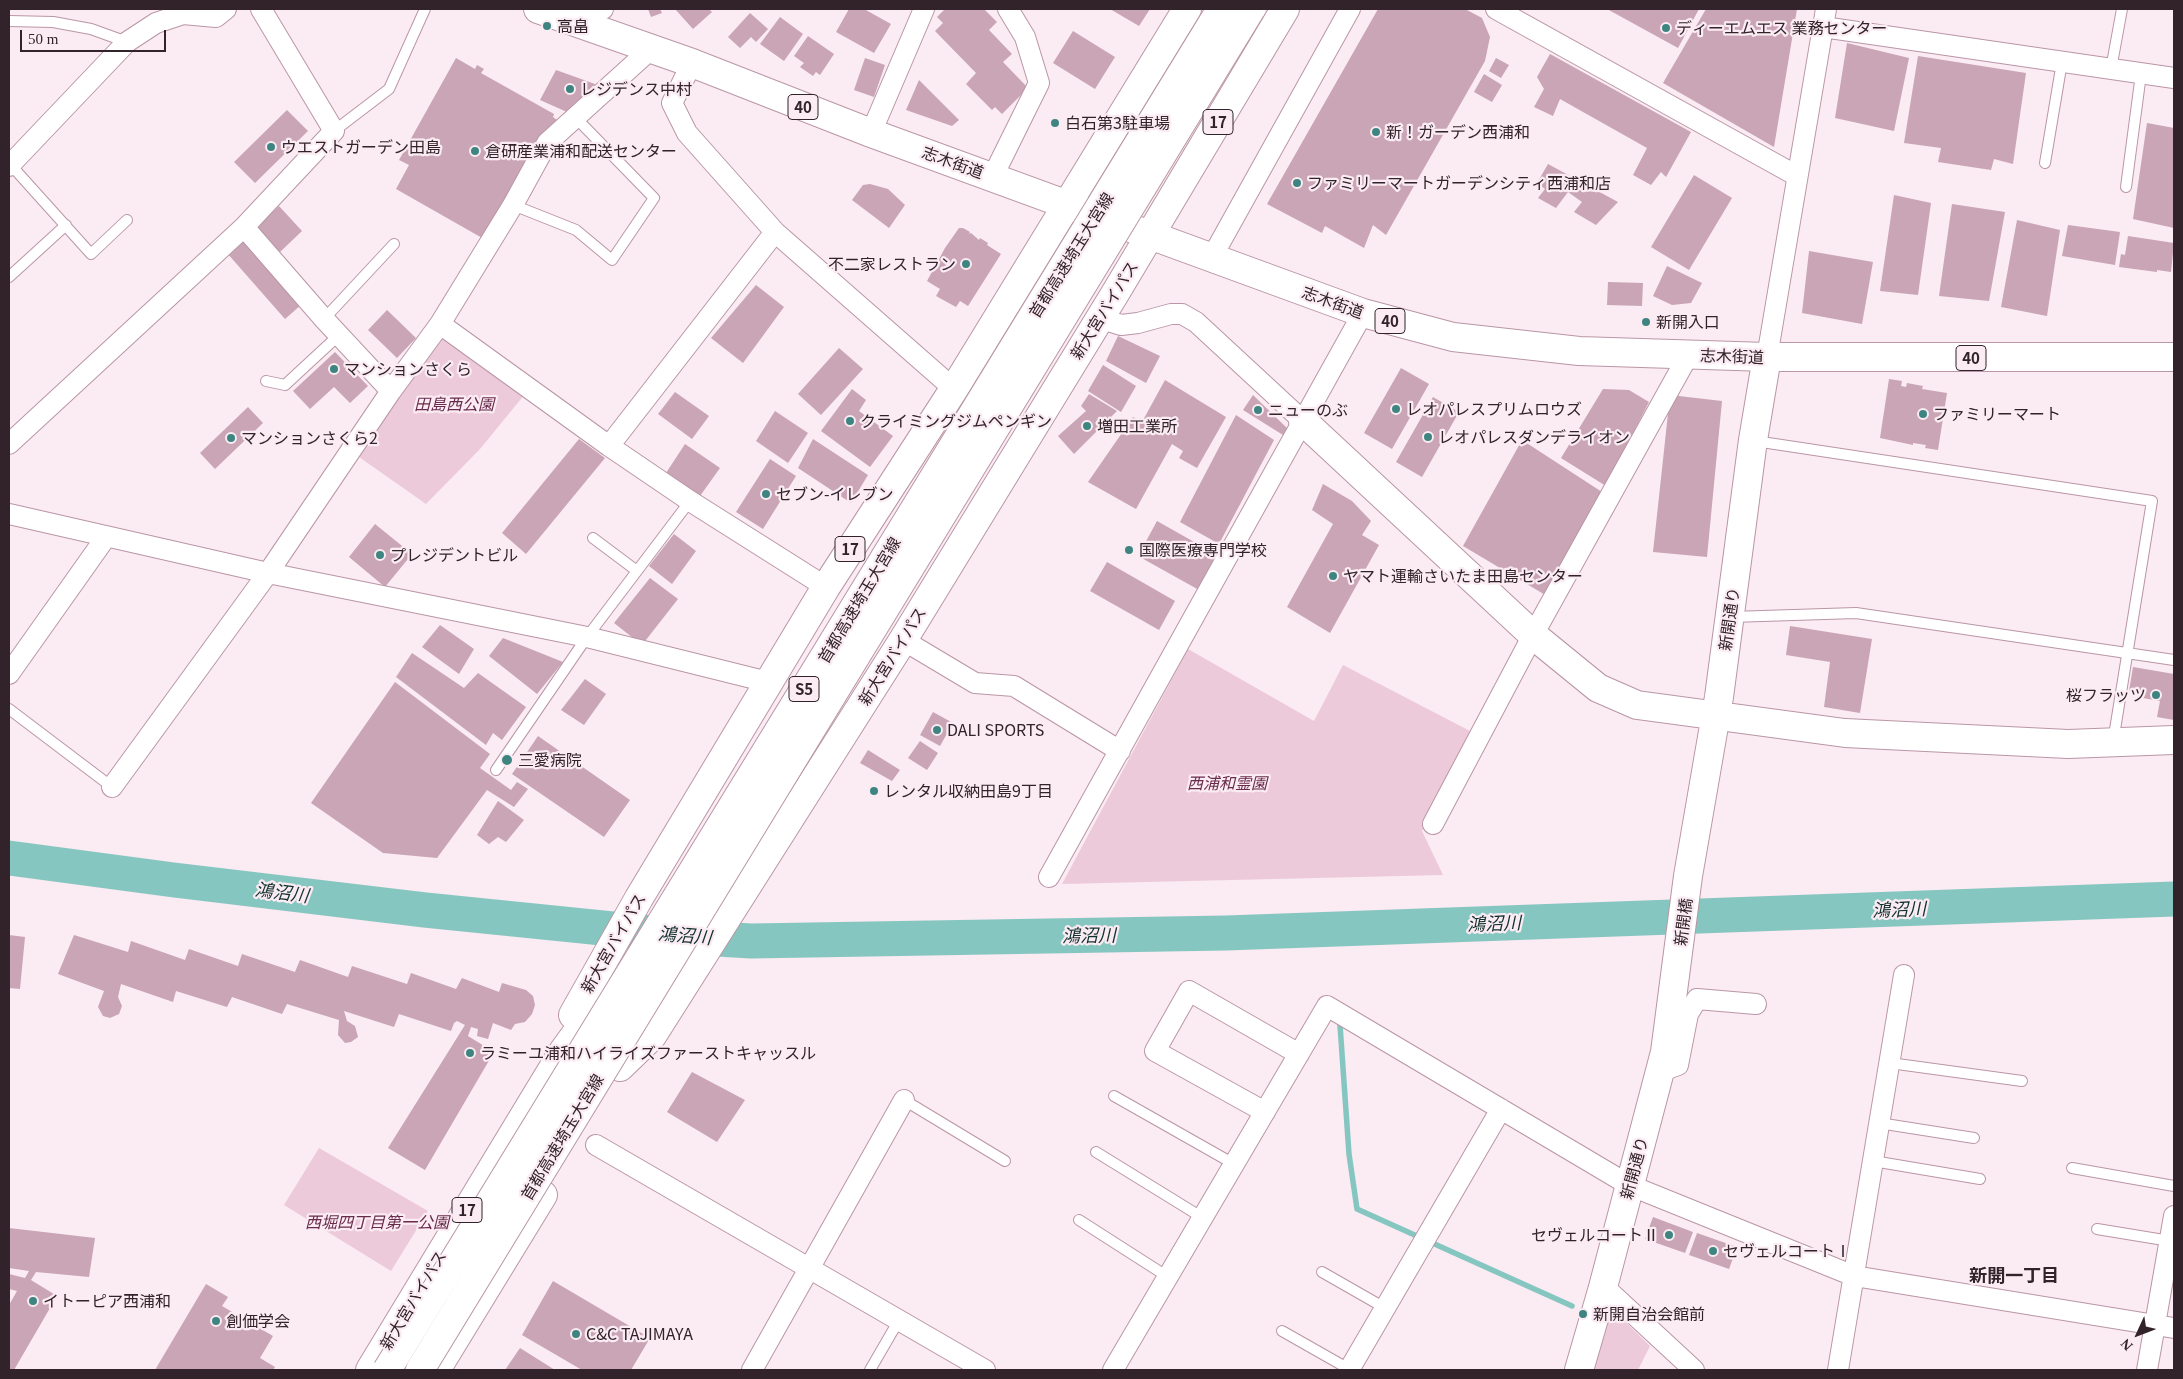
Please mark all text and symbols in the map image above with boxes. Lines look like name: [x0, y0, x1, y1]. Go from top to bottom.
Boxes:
place label: 高畠: [557, 16, 589, 36]
place label: ディーエムエス 業務センター: [1676, 18, 1888, 38]
scale bar: [22, 20, 169, 52]
marker: 高畠: [541, 20, 553, 32]
marker: ディーエムエス 業務センター: [1660, 22, 1672, 34]
text: 50 m: [28, 31, 58, 47]
place label: レジデンス中村: [580, 79, 692, 99]
marker: レジデンス中村: [564, 83, 576, 95]
road number: 40: [788, 94, 818, 120]
road number: 17: [1203, 110, 1233, 134]
place label: 白石第3駐車場: [1065, 113, 1170, 133]
marker: 白石第3駐車場: [1049, 117, 1061, 129]
place label: 新！ガーデン西浦和: [1386, 122, 1530, 142]
marker: 新！ガーデン西浦和: [1370, 126, 1382, 138]
place label: ウエストガーデン田島: [281, 137, 441, 157]
marker: ウエストガーデン田島: [265, 141, 277, 153]
place label: 倉研産業浦和配送センター: [485, 141, 677, 161]
street label: 志木街道: [920, 142, 986, 182]
marker: 倉研産業浦和配送センター: [469, 145, 481, 157]
place label: ファミリーマートガーデンシティ西浦和店: [1307, 173, 1611, 193]
marker: ファミリーマートガーデンシティ西浦和店: [1291, 177, 1303, 189]
street label: 首都高速埼玉大宮線: [1025, 189, 1117, 321]
place label: 不二家レストラン: [828, 254, 956, 274]
street label: 新大宮バイパス: [1066, 257, 1142, 363]
marker: 不二家レストラン: [960, 258, 972, 270]
street label: 志木街道: [1300, 282, 1366, 322]
road number: 40: [1375, 308, 1405, 334]
place label: 新開入口: [1656, 312, 1720, 332]
marker: 新開入口: [1640, 316, 1652, 328]
street label: 志木街道: [1700, 345, 1764, 367]
road number: 40: [1956, 346, 1986, 370]
place label: マンションさくら: [344, 359, 472, 379]
marker: マンションさくら: [328, 363, 340, 375]
park label: 田島西公園: [414, 394, 494, 414]
place label: レオパレスプリムロウズ: [1406, 399, 1582, 419]
place label: ニューのぶ: [1268, 400, 1348, 420]
marker: レオパレスプリムロウズ: [1390, 403, 1402, 415]
marker: ニューのぶ: [1252, 404, 1264, 416]
place label: ファミリーマート: [1933, 404, 2061, 424]
marker: ファミリーマート: [1917, 408, 1929, 420]
place label: クライミングジムペンギン: [860, 411, 1052, 431]
marker: クライミングジムペンギン: [844, 415, 856, 427]
place label: 増田工業所: [1097, 416, 1177, 436]
marker: 増田工業所: [1081, 420, 1093, 432]
place label: レオパレスダンデライオン: [1438, 427, 1630, 447]
place label: マンションさくら2: [241, 428, 378, 448]
marker: レオパレスダンデライオン: [1422, 431, 1434, 443]
marker: マンションさくら2: [225, 432, 237, 444]
place label: セブン-イレブン: [776, 484, 894, 504]
marker: セブン-イレブン: [760, 488, 772, 500]
street label: 首都高速埼玉大宮線: [814, 533, 904, 667]
road number: 17: [835, 536, 865, 562]
place label: 国際医療専門学校: [1139, 540, 1267, 560]
marker: 国際医療専門学校: [1123, 544, 1135, 556]
place label: プレジデントビル: [390, 545, 518, 565]
marker: プレジデントビル: [374, 549, 386, 561]
place label: ヤマト運輸さいたま田島センター: [1343, 566, 1583, 586]
marker: ヤマト運輸さいたま田島センター: [1327, 570, 1339, 582]
street label: 新開通り: [1715, 586, 1743, 652]
street label: 新大宮バイパス: [854, 603, 930, 709]
road number: S5: [789, 676, 819, 702]
place label: 桜フラッツ: [2066, 685, 2146, 705]
marker: 桜フラッツ: [2150, 689, 2162, 701]
place label: DALI SPORTS: [947, 720, 1044, 740]
marker: DALI SPORTS: [931, 724, 943, 736]
place label: 三愛病院: [518, 750, 582, 770]
marker: 三愛病院: [500, 753, 514, 767]
park label: 西浦和霊園: [1187, 773, 1267, 793]
place label: レンタル収納田島9丁目: [884, 781, 1053, 801]
marker: レンタル収納田島9丁目: [868, 785, 880, 797]
water label: 鴻沼川: [254, 878, 310, 906]
street label: 新大宮バイパス: [577, 890, 649, 996]
street label: 新開橋: [1671, 897, 1695, 947]
water label: 鴻沼川: [1872, 897, 1926, 921]
water label: 鴻沼川: [1467, 911, 1521, 935]
water label: 鴻沼川: [657, 922, 713, 948]
water label: 鴻沼川: [1062, 924, 1116, 946]
place label: ラミーユ浦和ハイライズファーストキャッスル: [480, 1043, 816, 1063]
marker: ラミーユ浦和ハイライズファーストキャッスル: [464, 1047, 476, 1059]
street label: 首都高速埼玉大宮線: [517, 1070, 607, 1204]
street label: 新開通り: [1616, 1135, 1652, 1201]
road number: 17: [452, 1198, 482, 1222]
park label: 西堀四丁目第一公園: [305, 1212, 449, 1232]
place label: セヴェルコートⅡ: [1531, 1225, 1659, 1245]
marker: セヴェルコートⅡ: [1663, 1229, 1675, 1241]
place label: セヴェルコートⅠ: [1723, 1241, 1851, 1261]
marker: セヴェルコートⅠ: [1707, 1245, 1719, 1257]
street label: 新大宮バイパス: [376, 1247, 450, 1353]
district label: 新開一丁目: [1969, 1264, 2059, 1286]
place label: イトーピア西浦和: [43, 1291, 171, 1311]
marker: イトーピア西浦和: [27, 1295, 39, 1307]
place label: 新開自治会館前: [1593, 1304, 1705, 1324]
marker: 新開自治会館前: [1577, 1308, 1589, 1320]
north arrow: [2113, 1309, 2163, 1359]
place label: 創価学会: [226, 1311, 290, 1331]
marker: 創価学会: [210, 1315, 222, 1327]
place label: C&C TAJIMAYA: [586, 1324, 693, 1344]
marker: C&C TAJIMAYA: [570, 1328, 582, 1340]
text: N: [2118, 1336, 2136, 1353]

